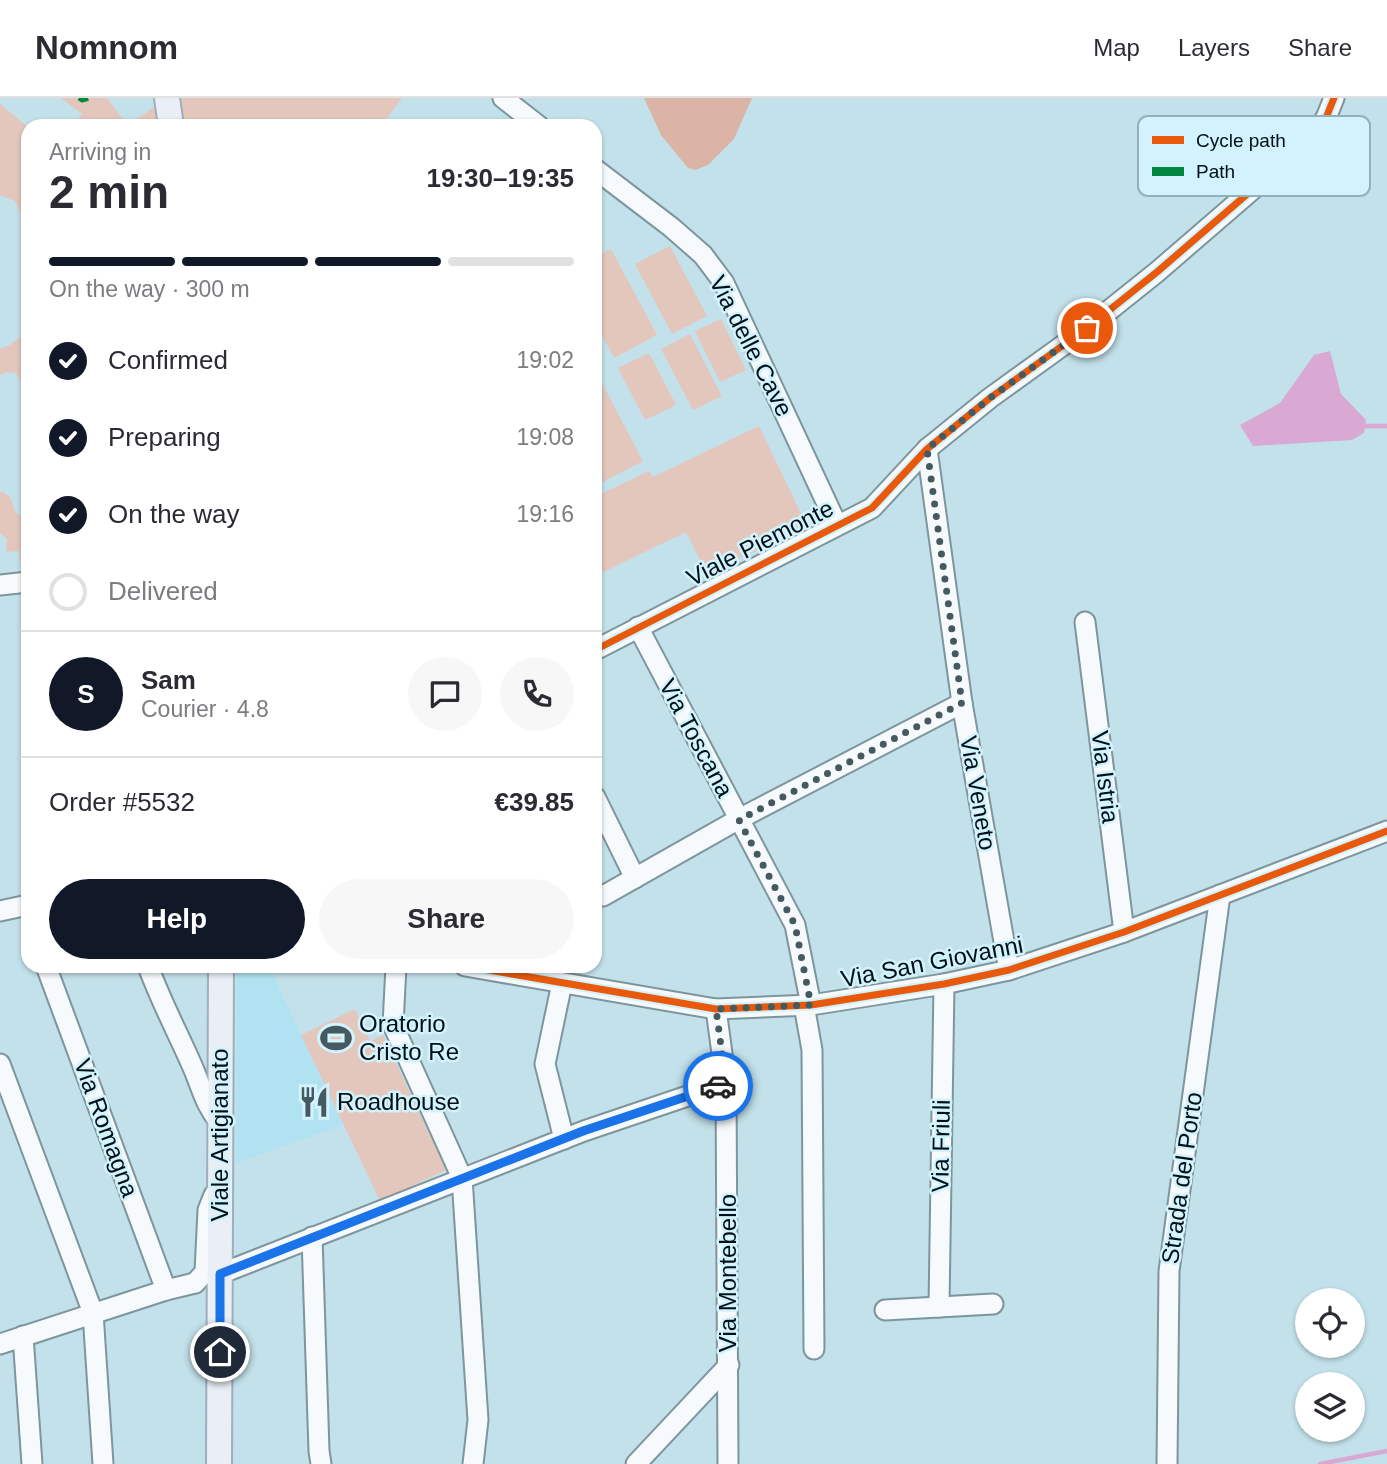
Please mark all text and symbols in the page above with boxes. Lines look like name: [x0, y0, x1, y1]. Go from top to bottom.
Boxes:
text: Nomnom: [35, 29, 178, 66]
text: Map: [1093, 34, 1140, 61]
text: Layers: [1178, 34, 1250, 61]
text: Share: [1288, 34, 1352, 61]
legend: [1138, 116, 1370, 196]
text: Cycle path: [1196, 130, 1286, 151]
text: Arriving in: [49, 139, 151, 165]
text: Path: [1196, 161, 1235, 182]
text: 19:30–19:35: [427, 163, 574, 193]
text: 2 min: [49, 166, 169, 218]
street label: Via delle Cave: [704, 271, 799, 421]
text: On the way · 300 m: [49, 276, 250, 302]
pin: [1057, 298, 1117, 358]
icon: bag: [1068, 309, 1106, 347]
icon: check: [49, 342, 87, 380]
text: Confirmed: [108, 345, 228, 375]
text: 19:02: [516, 347, 574, 373]
icon: check: [49, 419, 87, 457]
text: Preparing: [108, 422, 221, 452]
text: 19:08: [516, 424, 574, 450]
street label: Viale Piemonte: [682, 494, 838, 591]
icon: check: [49, 496, 87, 534]
text: On the way: [108, 499, 240, 529]
text: 19:16: [516, 501, 574, 527]
text: Delivered: [108, 576, 218, 606]
button: chat: [408, 657, 482, 731]
button: phone: [500, 657, 574, 731]
text: Sam: [141, 665, 196, 695]
street label: Via Toscana: [654, 674, 739, 802]
text: S: [77, 679, 95, 709]
text: Courier · 4.8: [141, 696, 269, 722]
street label: Via Istria: [1086, 729, 1125, 825]
street label: Via Veneto: [955, 734, 1002, 852]
text: Order #5532: [49, 787, 195, 817]
text: €39.85: [494, 787, 574, 817]
button: Help: [49, 879, 305, 959]
button: Share: [319, 879, 574, 959]
street label: Via San Giovanni: [839, 931, 1025, 992]
place label: Oratorio Cristo Re: [359, 1010, 459, 1065]
sports icon: Oratorio Cristo Re: [319, 1021, 353, 1055]
street label: Viale Artigianato: [206, 1048, 233, 1222]
courier: [683, 1051, 753, 1121]
street label: Via Romagna: [69, 1055, 144, 1201]
icon: car: [699, 1067, 737, 1105]
restaurant icon: Roadhouse: [297, 1085, 331, 1119]
place label: Roadhouse: [337, 1088, 460, 1115]
street label: Strada del Porto: [1156, 1090, 1207, 1266]
street label: Via Friuli: [926, 1099, 955, 1193]
street label: Via Montebello: [714, 1194, 741, 1352]
map controls: [1295, 1288, 1365, 1442]
button: locate: [1295, 1288, 1365, 1358]
pin: [190, 1322, 250, 1382]
icon: home: [201, 1333, 239, 1371]
button: layers: [1295, 1372, 1365, 1442]

